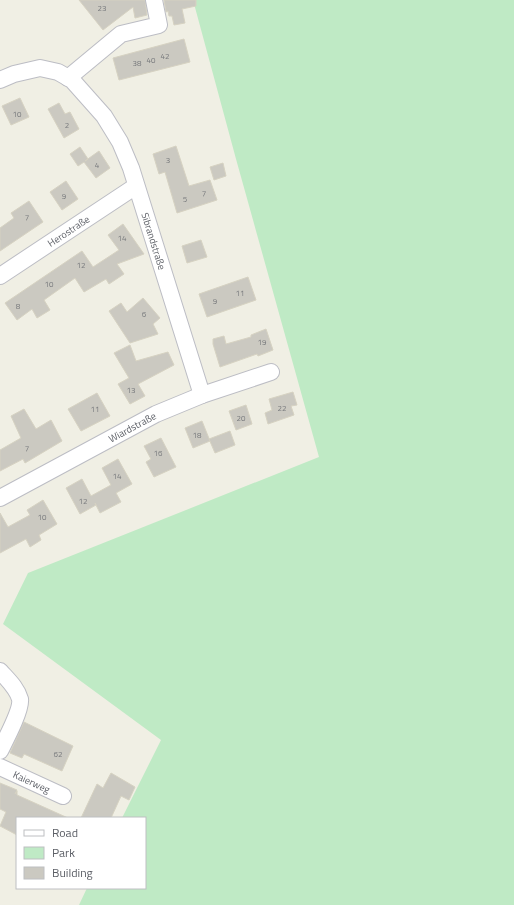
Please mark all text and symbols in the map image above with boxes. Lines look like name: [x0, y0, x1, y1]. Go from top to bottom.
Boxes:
house number: 23: [98, 2, 106, 14]
house number: 42: [161, 50, 169, 62]
house number: 40: [147, 54, 156, 66]
house number: 38: [133, 57, 142, 69]
house number: 10: [13, 108, 22, 120]
house number: 2: [65, 119, 69, 131]
house number: 3: [166, 154, 170, 166]
house number: 4: [95, 159, 100, 171]
house number: 7: [202, 187, 206, 199]
house number: 9: [62, 190, 67, 202]
house number: 5: [183, 193, 188, 205]
house number: 7: [25, 211, 29, 223]
street label: Sibrandstraße: [137, 211, 169, 272]
street label: Herostraße: [45, 212, 93, 251]
house number: 14: [118, 232, 127, 244]
house number: 12: [77, 259, 85, 271]
house number: 10: [45, 278, 54, 290]
house number: 11: [236, 287, 244, 299]
house number: 9: [213, 295, 218, 307]
house number: 8: [16, 300, 21, 312]
house number: 6: [142, 308, 147, 320]
house number: 19: [258, 336, 267, 348]
house number: 13: [127, 384, 135, 396]
house number: 22: [278, 402, 286, 414]
house number: 11: [91, 403, 99, 415]
street label: Wiardstraße: [106, 408, 159, 446]
house number: 20: [237, 412, 246, 424]
house number: 18: [193, 429, 202, 441]
house number: 7: [25, 442, 29, 454]
house number: 16: [154, 447, 163, 459]
house number: 14: [113, 470, 122, 482]
house number: 12: [79, 495, 87, 507]
house number: 10: [38, 511, 47, 523]
house number: 62: [54, 748, 62, 760]
street label: Kaierweg: [11, 767, 53, 797]
legend: [16, 817, 146, 889]
text: Road: [52, 823, 78, 842]
text: Park: [52, 843, 75, 862]
text: Building: [52, 863, 93, 882]

